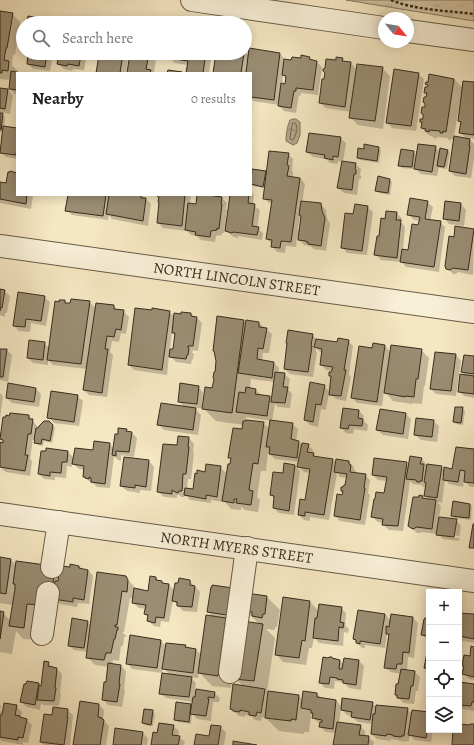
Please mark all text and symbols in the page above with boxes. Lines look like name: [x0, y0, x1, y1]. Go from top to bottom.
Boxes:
north arrow: [378, 12, 414, 48]
search box: [16, 16, 252, 60]
icon: search: [30, 27, 52, 49]
text: Search here: [62, 28, 133, 48]
text: Nearby: [32, 87, 83, 110]
text: 0 results: [191, 90, 236, 107]
street label: NORTH LINCOLN STREET: [152, 257, 322, 301]
street label: NORTH MYERS STREET: [159, 527, 315, 568]
map controls: [426, 589, 462, 733]
button: +: [426, 589, 462, 625]
button: −: [426, 625, 462, 661]
button: locate: [426, 661, 462, 697]
button: layers: [426, 697, 462, 733]

